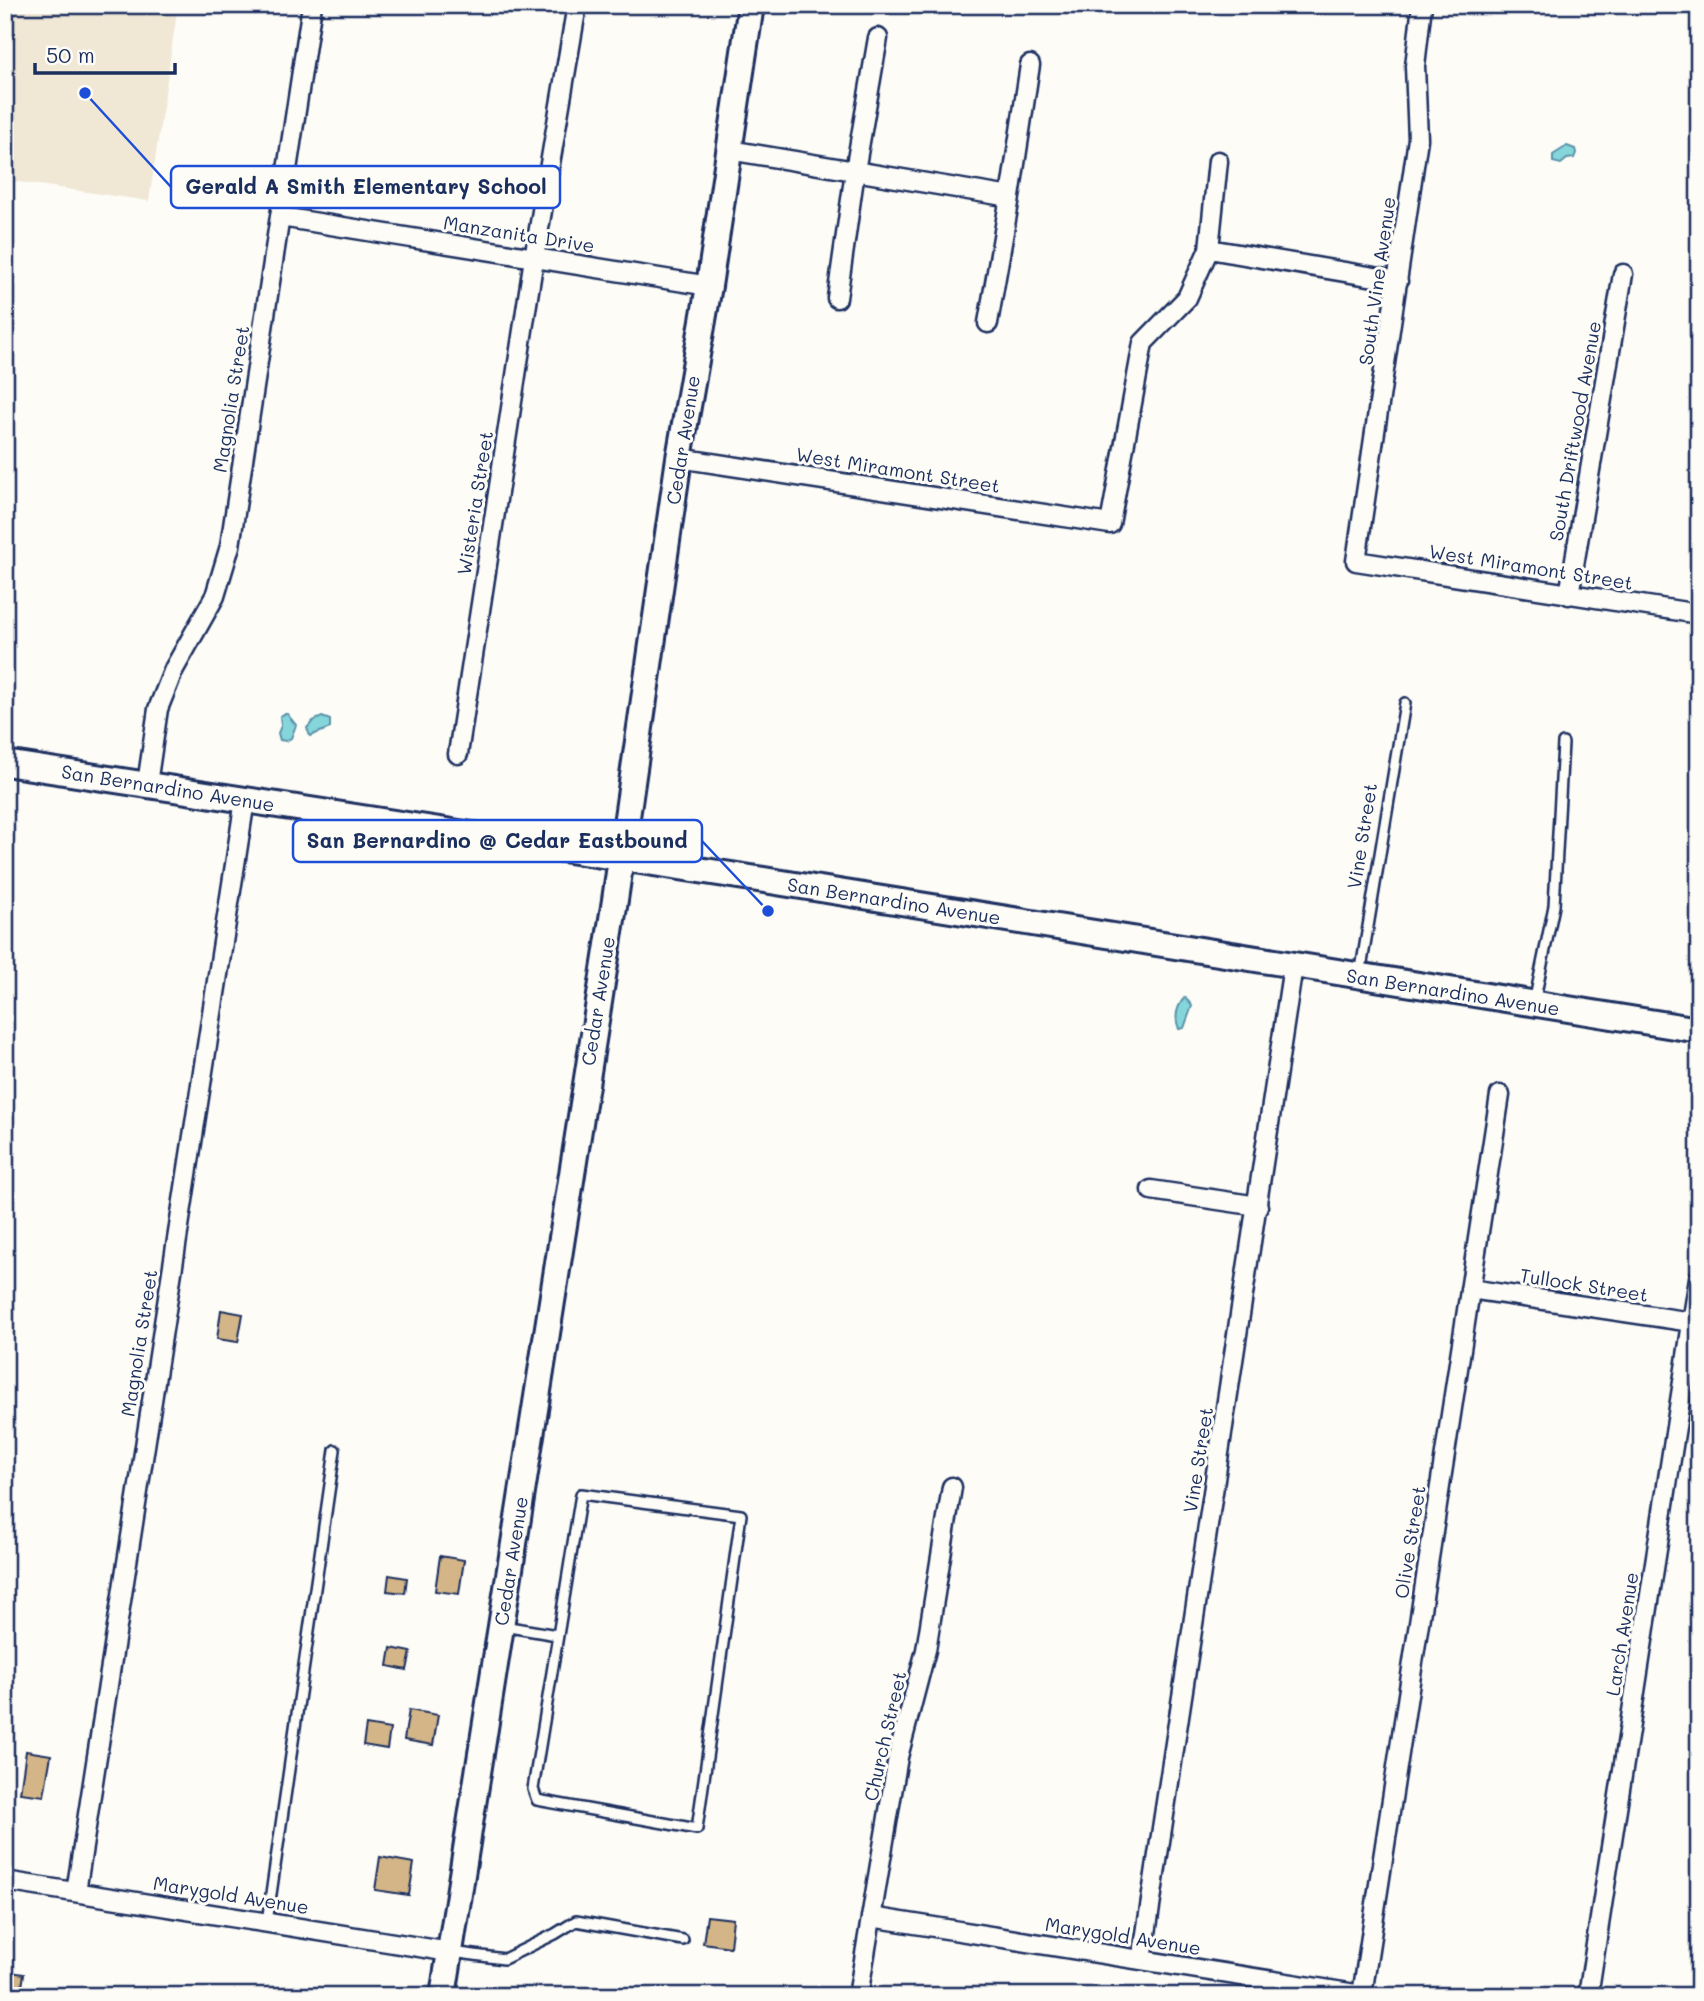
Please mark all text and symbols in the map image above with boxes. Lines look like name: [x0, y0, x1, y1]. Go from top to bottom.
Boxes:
scale bar: [35, 32, 175, 76]
text: 50 m: [46, 41, 95, 68]
callout: Gerald A Smith Elementary School: [171, 166, 560, 208]
text: Gerald A Smith Elementary School: [185, 172, 547, 200]
street label: South Vine Avenue: [1352, 195, 1401, 367]
street label: Manzanita Drive: [442, 209, 596, 258]
street label: South Driftwood Avenue: [1543, 319, 1606, 543]
street label: Magnolia Street: [207, 323, 254, 474]
street label: Cedar Avenue: [660, 373, 705, 506]
street label: Wisteria Street: [451, 429, 498, 577]
street label: West Miramont Street: [794, 441, 1002, 498]
street label: West Miramont Street: [1427, 538, 1635, 595]
street label: San Bernardino Avenue: [60, 758, 277, 817]
street label: Vine Street: [1341, 781, 1382, 891]
callout: San Bernardino @ Cedar Eastbound: [293, 820, 702, 862]
text: San Bernardino @ Cedar Eastbound: [307, 826, 687, 853]
street label: San Bernardino Avenue: [786, 871, 1003, 930]
street label: Cedar Avenue: [575, 934, 620, 1067]
street label: San Bernardino Avenue: [1345, 962, 1562, 1021]
street label: Tullock Street: [1518, 1262, 1650, 1307]
street label: Magnolia Street: [115, 1267, 162, 1418]
street label: Vine Street: [1177, 1405, 1218, 1515]
street label: Olive Street: [1388, 1484, 1431, 1600]
street label: Cedar Avenue: [488, 1494, 533, 1627]
street label: Larch Avenue: [1599, 1570, 1644, 1698]
street label: Church Street: [857, 1668, 912, 1803]
street label: Marygold Avenue: [151, 1870, 311, 1919]
street label: Marygold Avenue: [1043, 1911, 1203, 1960]

